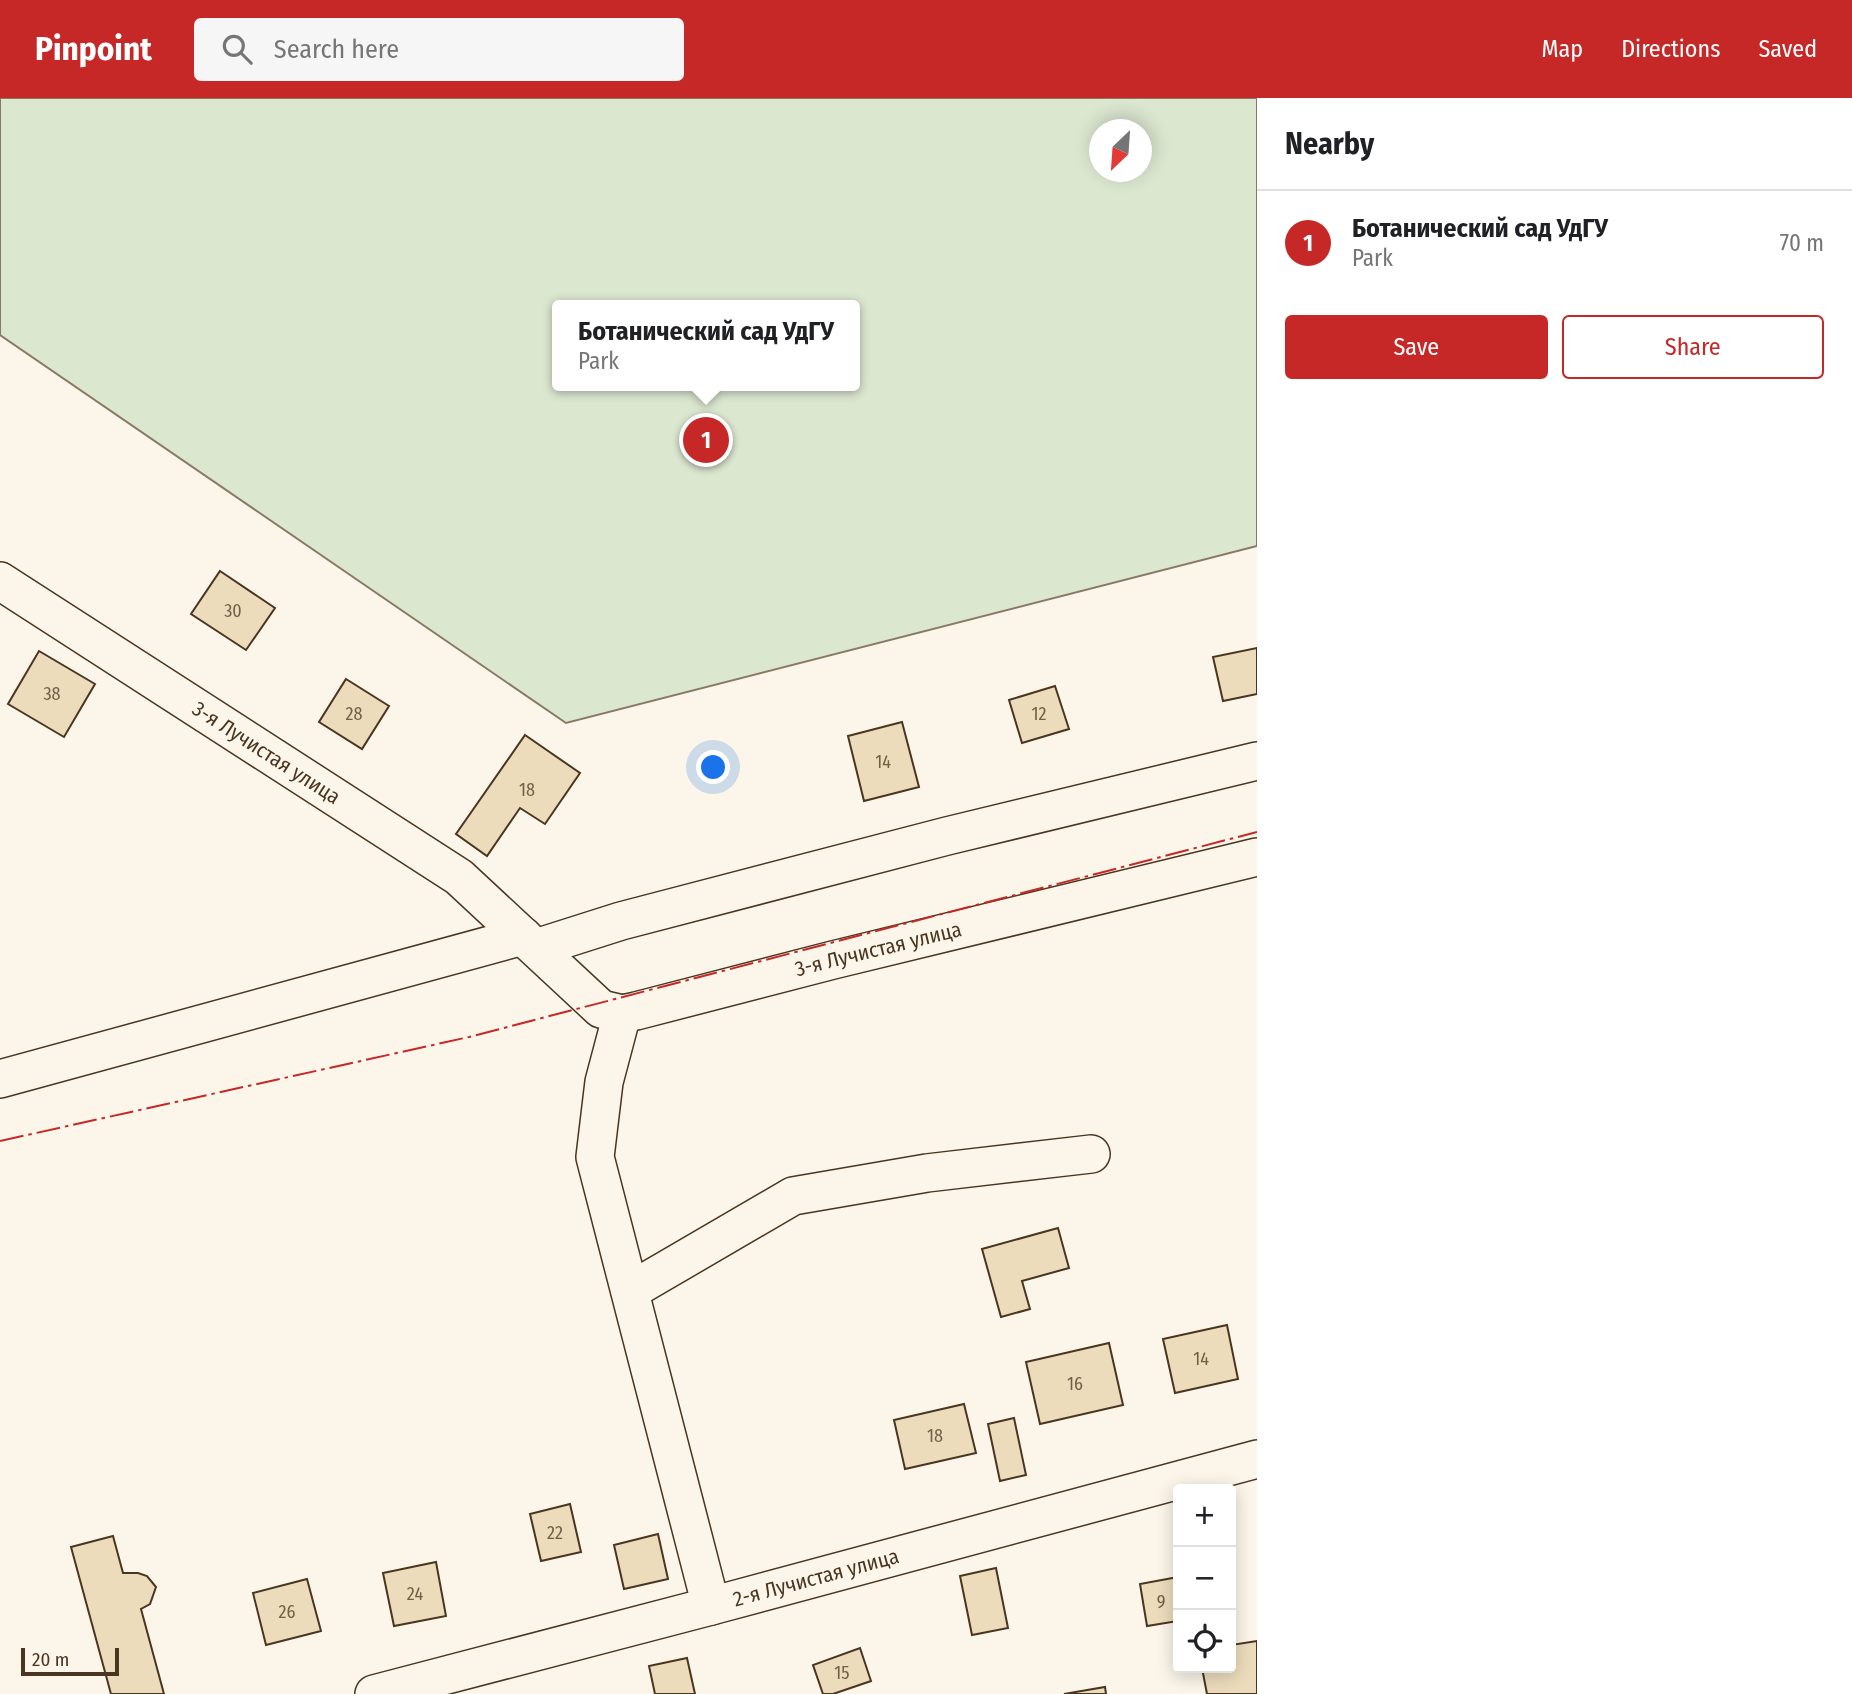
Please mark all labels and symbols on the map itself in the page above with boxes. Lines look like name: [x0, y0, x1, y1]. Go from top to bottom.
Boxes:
north arrow: [1089, 119, 1152, 182]
pin: 1: [683, 414, 729, 466]
house number: 30: [224, 600, 242, 622]
house number: 38: [43, 683, 61, 705]
street label: 3-я Лучистая улица: [188, 696, 345, 810]
house number: 28: [346, 703, 362, 725]
house number: 12: [1032, 703, 1047, 725]
your location: [696, 750, 730, 784]
house number: 14: [875, 751, 891, 773]
house number: 18: [519, 779, 535, 801]
street label: 3-я Лучистая улица: [792, 916, 964, 982]
house number: 14: [1193, 1348, 1209, 1370]
house number: 16: [1067, 1373, 1083, 1395]
house number: 18: [927, 1425, 943, 1447]
house number: 22: [547, 1522, 563, 1544]
street label: 2-я Лучистая улица: [730, 1543, 902, 1612]
house number: 24: [407, 1583, 423, 1605]
house number: 9: [1157, 1591, 1165, 1613]
house number: 26: [279, 1601, 296, 1623]
scale bar: [21, 1645, 119, 1677]
house number: 15: [834, 1662, 850, 1684]

